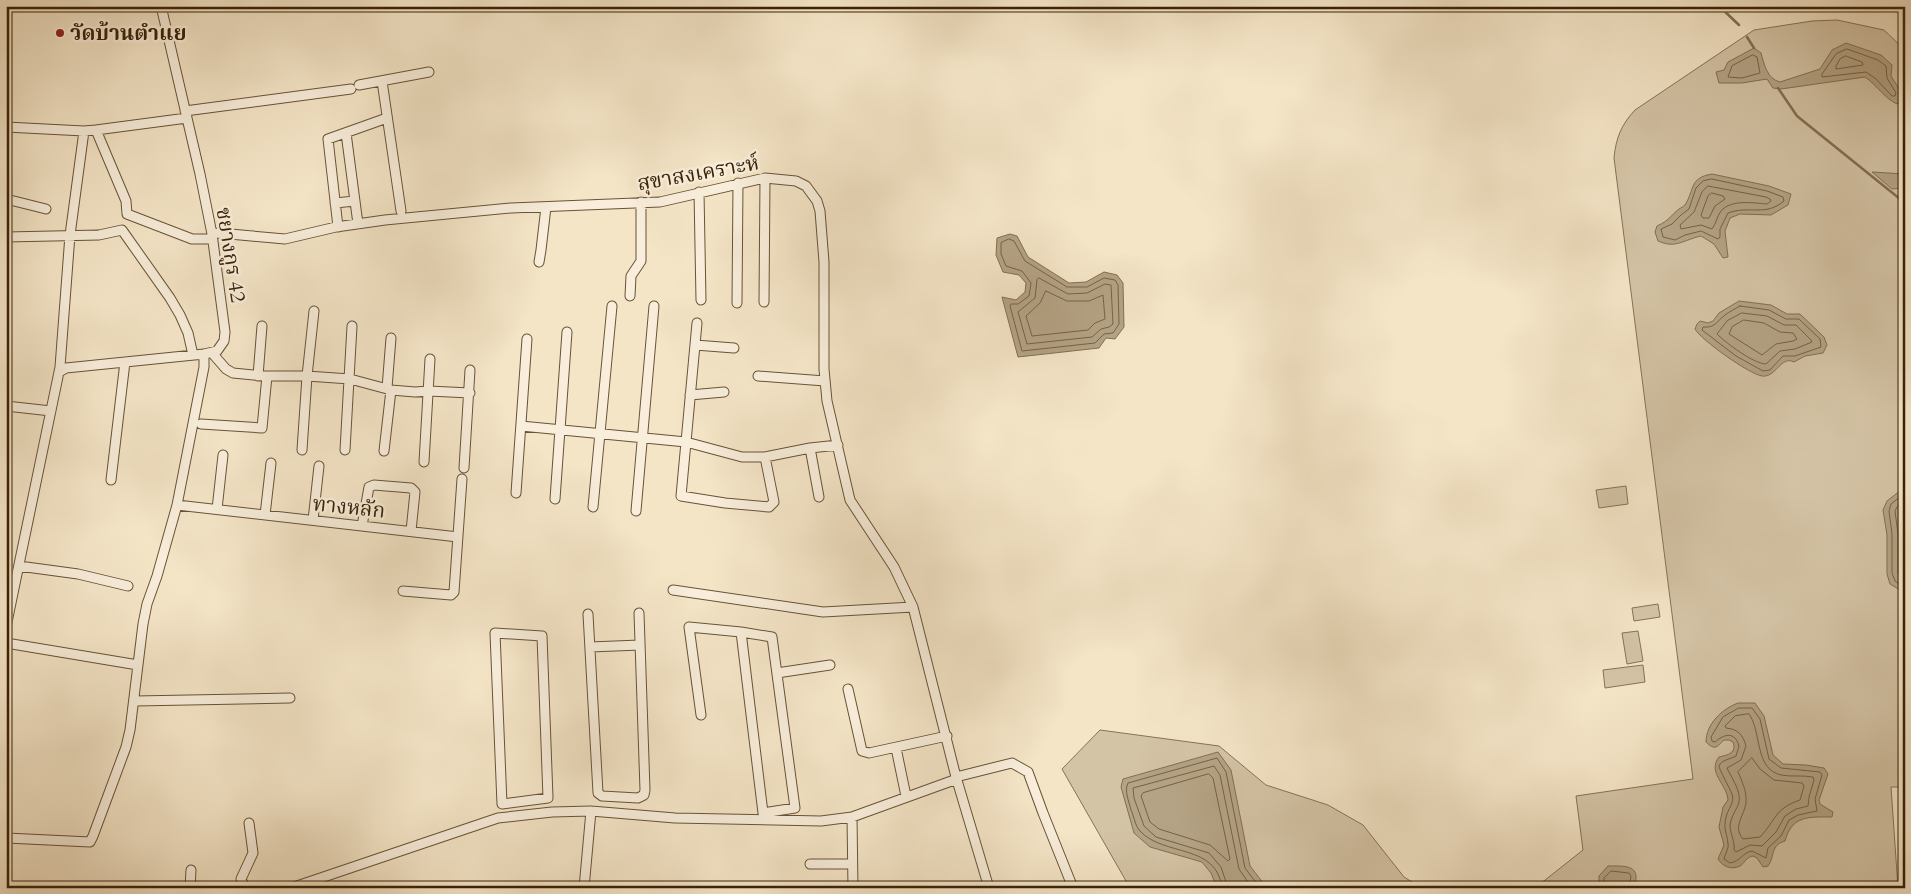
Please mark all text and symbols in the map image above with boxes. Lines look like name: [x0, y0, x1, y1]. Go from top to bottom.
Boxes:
place label: วัดบ้านตำแย: [70, 19, 187, 48]
marker: วัดบ้านตำแย: [54, 27, 66, 39]
street label: สุขาสงเคราะห์: [635, 149, 761, 198]
street label: ชยางกูร 42: [209, 205, 252, 305]
street label: ทางหลัก: [311, 489, 387, 526]

